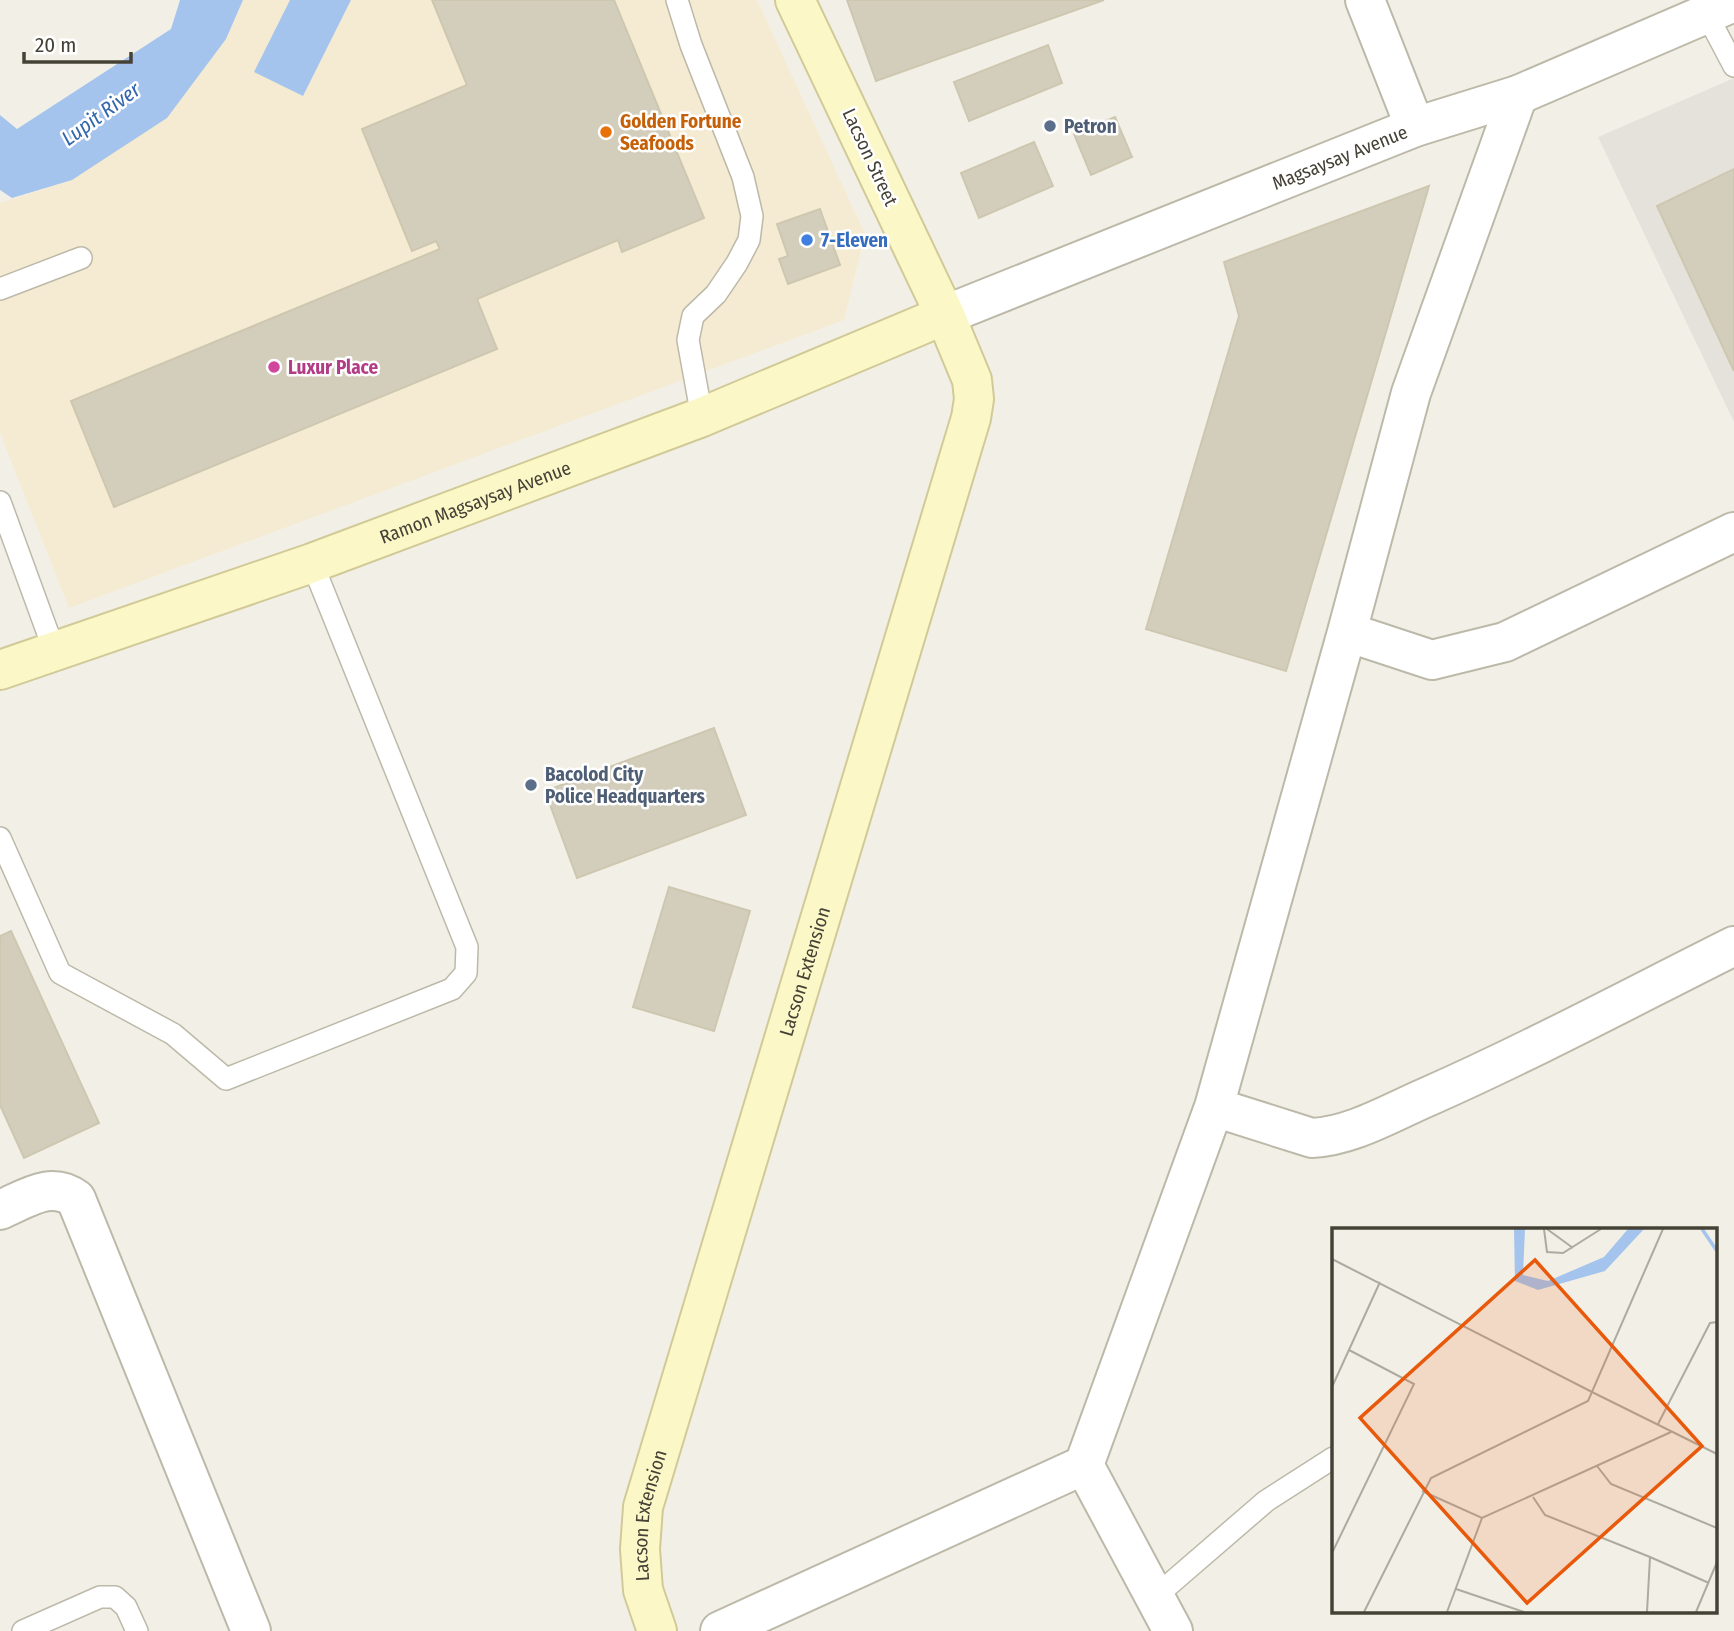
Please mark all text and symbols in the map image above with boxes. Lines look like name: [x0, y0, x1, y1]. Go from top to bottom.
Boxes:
scale bar: [24, 21, 131, 65]
text: 20 m: [35, 32, 76, 58]
water label: Lupit River: [57, 76, 146, 151]
street label: Lacson Street: [837, 105, 903, 210]
place label: Golden Fortune Seafoods: [620, 110, 742, 155]
place label: Petron: [1064, 115, 1117, 138]
marker: Petron: [1042, 118, 1058, 134]
street label: Magsaysay Avenue: [1269, 120, 1411, 195]
marker: Golden Fortune Seafoods: [598, 124, 614, 140]
place label: 7-Eleven: [821, 229, 888, 252]
marker: 7-Eleven: [799, 232, 815, 248]
place label: Luxur Place: [288, 356, 379, 379]
marker: Luxur Place: [266, 359, 282, 375]
street label: Ramon Magsaysay Avenue: [376, 456, 574, 548]
place label: Bacolod City Police Headquarters: [545, 763, 706, 808]
marker: Bacolod City Police Headquarters: [523, 777, 539, 793]
street label: Lacson Extension: [774, 904, 835, 1039]
inset map: [1332, 1228, 1716, 1614]
street label: Lacson Extension: [628, 1447, 671, 1582]

